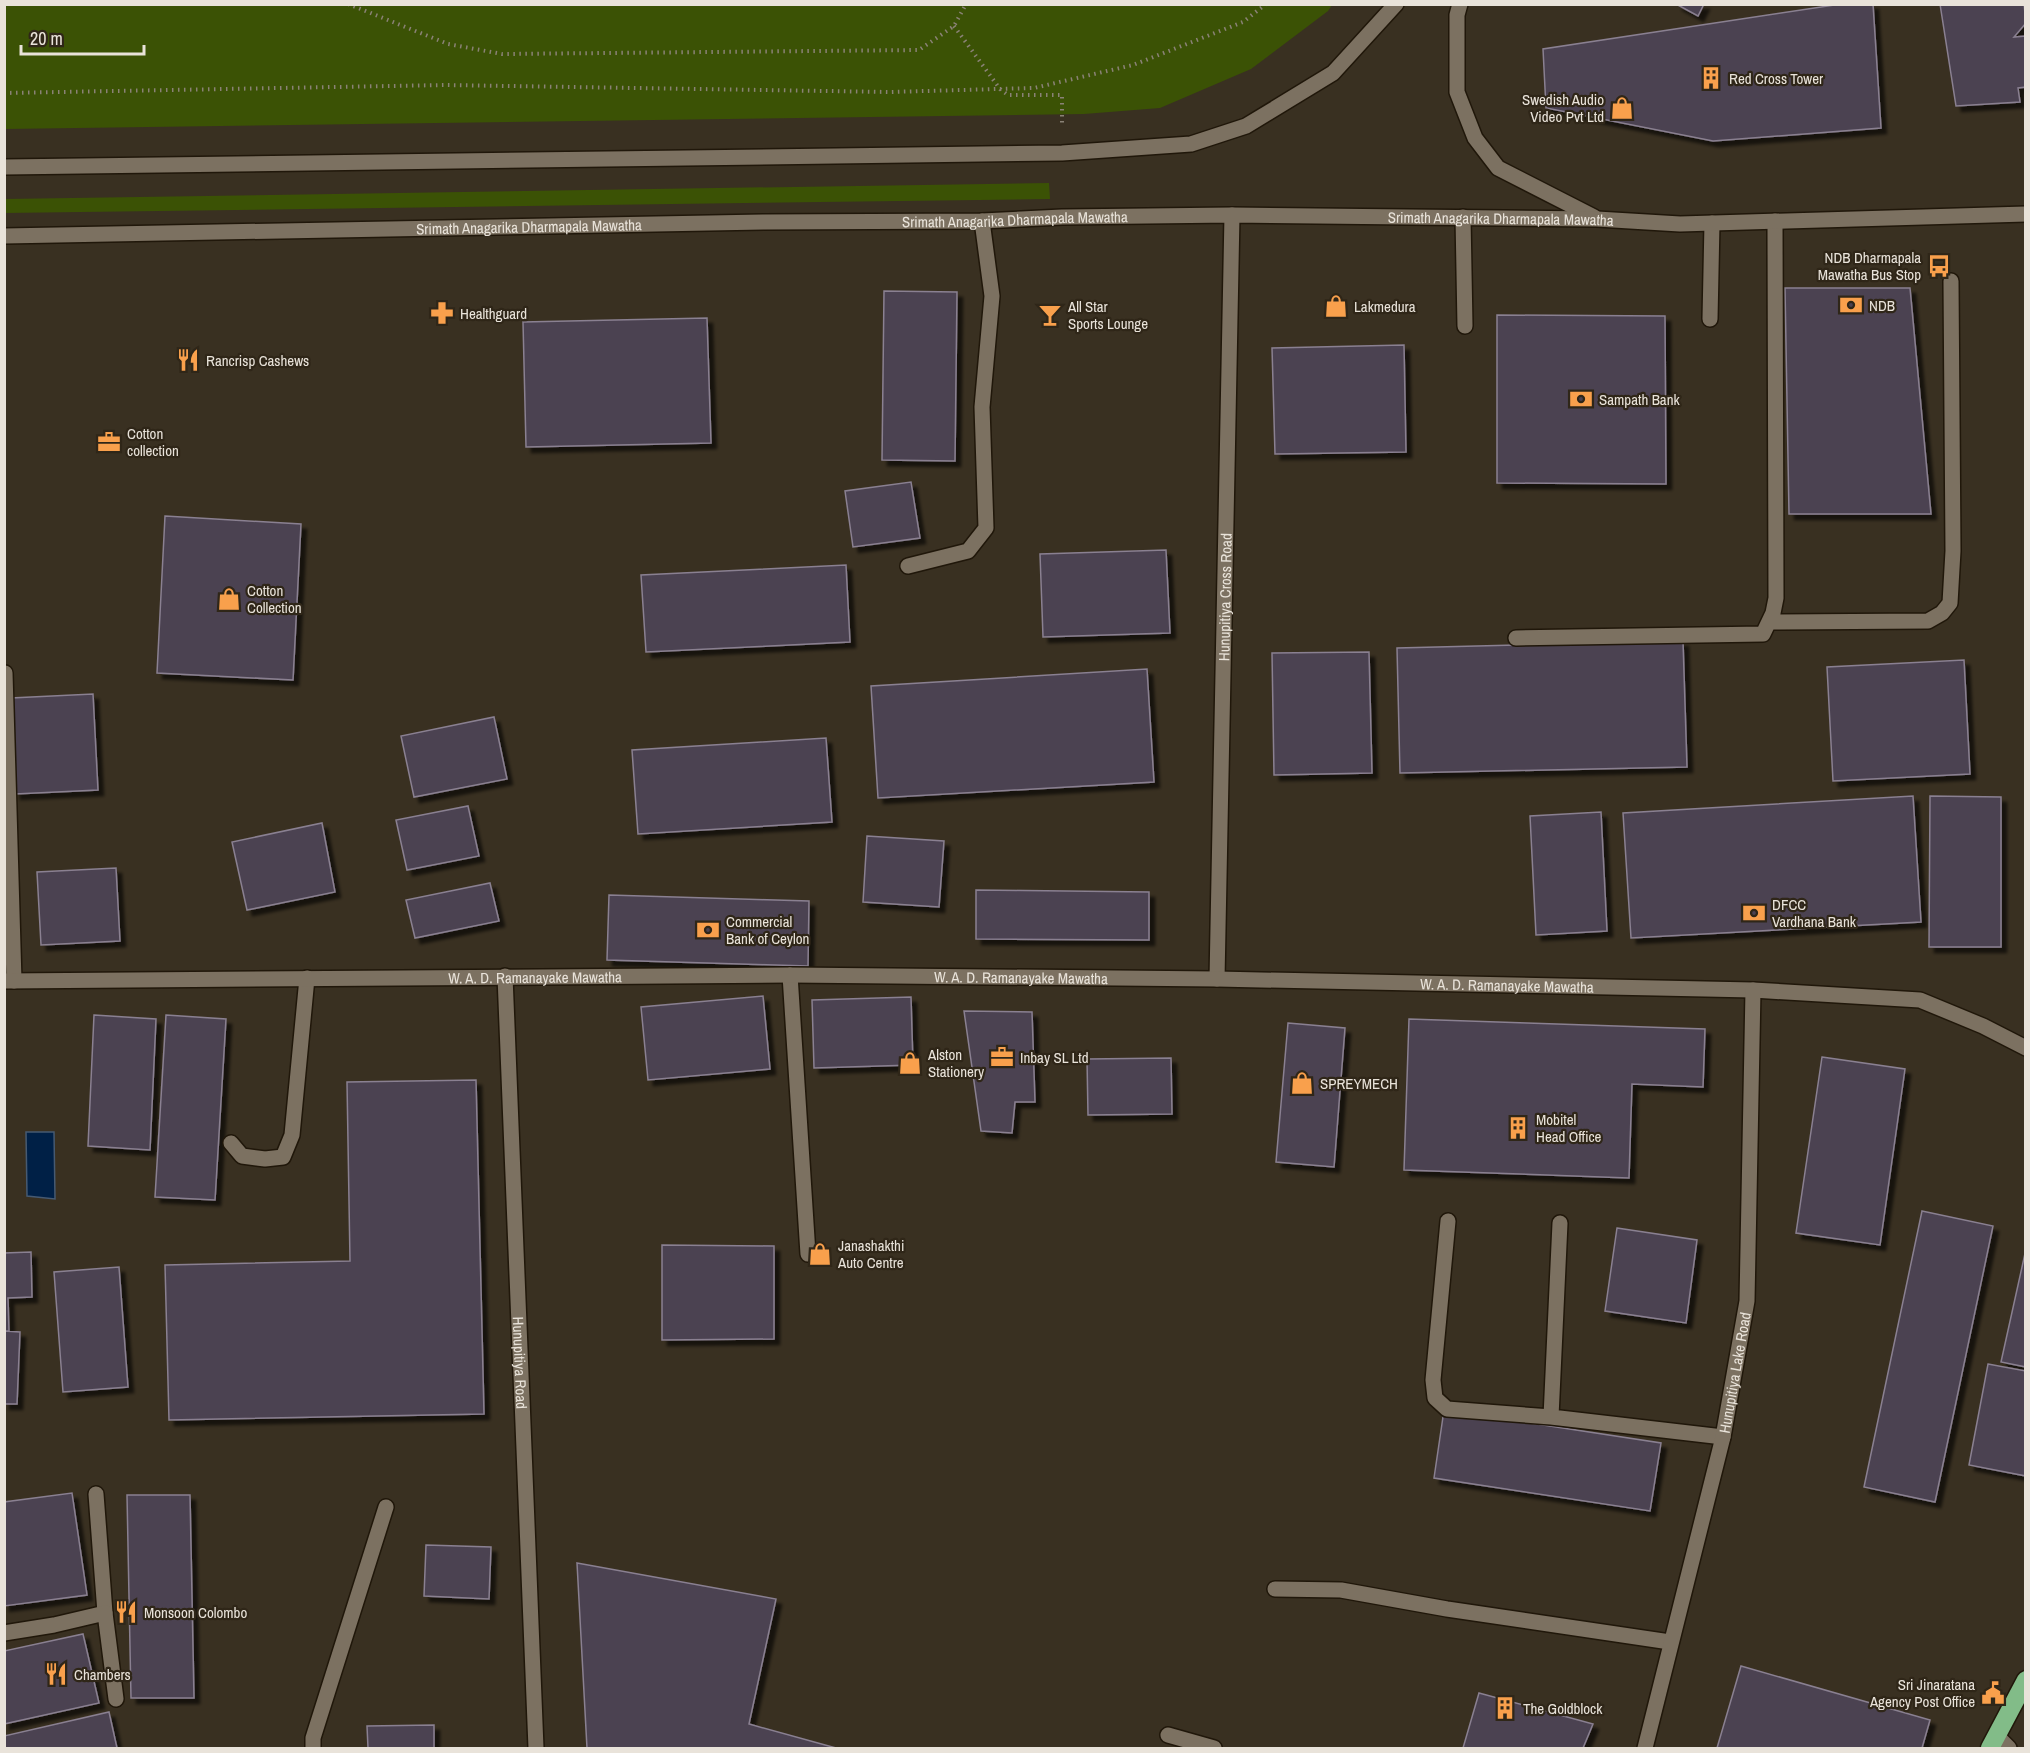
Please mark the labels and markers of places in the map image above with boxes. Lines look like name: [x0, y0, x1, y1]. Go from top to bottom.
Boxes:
building icon: Red Cross Tower: [1698, 65, 1724, 91]
place label: Red Cross Tower: [1729, 68, 1823, 89]
place label: Swedish Audio Video Pvt Ltd: [1522, 89, 1604, 127]
shop icon: Swedish Audio Video Pvt Ltd: [1609, 95, 1635, 121]
place label: NDB Dharmapala Mawatha Bus Stop: [1818, 247, 1921, 285]
bus stop icon: NDB Dharmapala Mawatha Bus Stop: [1926, 253, 1952, 279]
bank icon: NDB: [1838, 292, 1864, 318]
shop icon: Lakmedura: [1323, 293, 1349, 319]
place label: NDB: [1869, 295, 1895, 316]
place label: All Star Sports Lounge: [1067, 296, 1148, 334]
place label: Lakmedura: [1354, 296, 1416, 317]
pharmacy icon: Healthguard: [429, 300, 455, 326]
bar icon: All Star Sports Lounge: [1037, 302, 1063, 328]
place label: Healthguard: [460, 303, 527, 324]
restaurant icon: Rancrisp Cashews: [175, 347, 201, 373]
place label: Rancrisp Cashews: [206, 350, 309, 371]
bank icon: Sampath Bank: [1568, 386, 1594, 412]
place label: Sampath Bank: [1599, 389, 1681, 410]
place label: Cotton collection: [127, 423, 179, 461]
office icon: Cotton collection: [96, 429, 122, 455]
place label: Cotton Collection: [247, 580, 302, 618]
shop icon: Cotton Collection: [216, 586, 242, 612]
place label: DFCC Vardhana Bank: [1772, 894, 1857, 932]
bank icon: DFCC Vardhana Bank: [1741, 900, 1767, 926]
place label: Commercial Bank of Ceylon: [726, 911, 809, 949]
bank icon: Commercial Bank of Ceylon: [695, 917, 721, 943]
place label: Alston Stationery: [927, 1044, 985, 1082]
office icon: Inbay SL Ltd: [989, 1044, 1015, 1070]
place label: Inbay SL Ltd: [1020, 1047, 1089, 1068]
shop icon: Alston Stationery: [897, 1050, 923, 1076]
shop icon: SPREYMECH: [1289, 1070, 1315, 1096]
place label: SPREYMECH: [1320, 1073, 1398, 1094]
place label: Mobitel Head Office: [1536, 1109, 1602, 1147]
building icon: Mobitel Head Office: [1505, 1115, 1531, 1141]
place label: Janashakthi Auto Centre: [837, 1235, 904, 1273]
shop icon: Janashakthi Auto Centre: [807, 1241, 833, 1267]
restaurant icon: Monsoon Colombo: [113, 1599, 139, 1625]
place label: Monsoon Colombo: [144, 1602, 247, 1623]
restaurant icon: Chambers: [43, 1661, 69, 1687]
place label: Chambers: [74, 1664, 131, 1685]
place label: Sri Jinaratana Agency Post Office: [1869, 1674, 1975, 1712]
public building icon: Sri Jinaratana Agency Post Office: [1980, 1680, 2006, 1706]
building icon: The Goldblock: [1492, 1695, 1518, 1721]
place label: The Goldblock: [1523, 1698, 1603, 1719]

